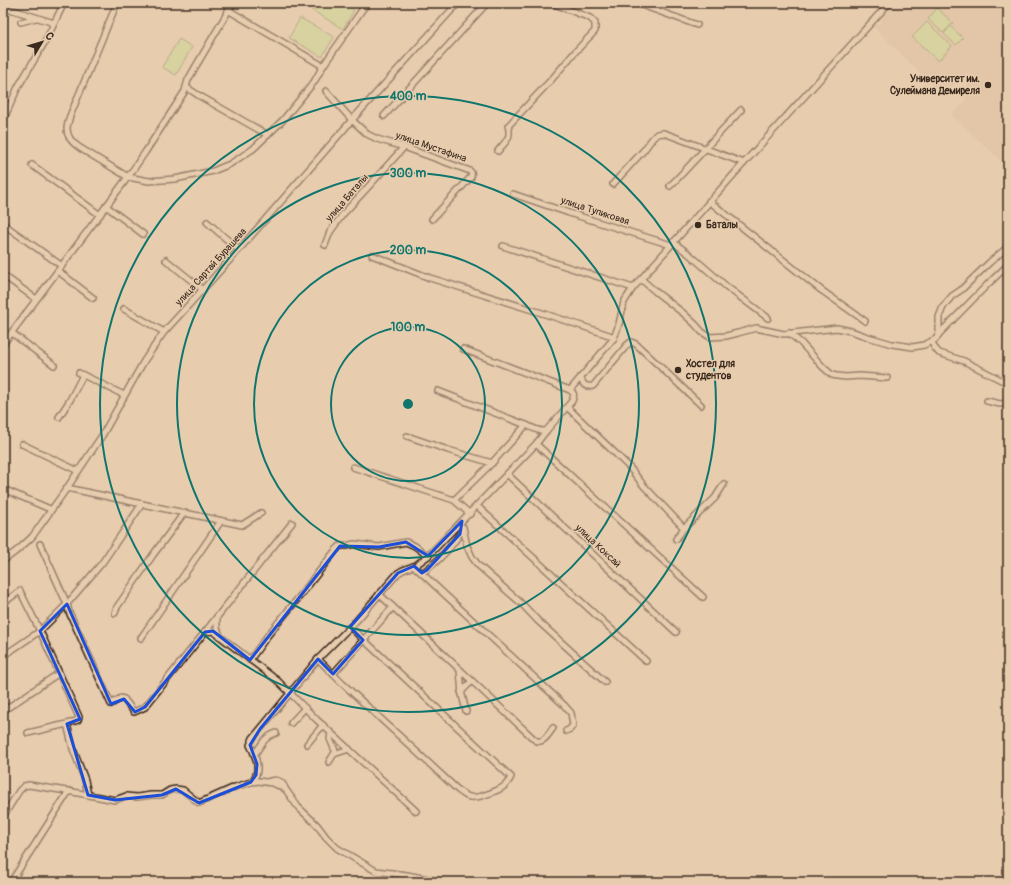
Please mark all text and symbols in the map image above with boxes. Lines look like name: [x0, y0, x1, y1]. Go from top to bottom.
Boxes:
north arrow: [22, 22, 62, 62]
text: С: [42, 29, 57, 43]
place label: Университет им. Сулеймана Демиреля: [890, 73, 980, 97]
marker: Университет им. Сулеймана Демиреля: [983, 80, 993, 90]
text: 400 m: [389, 89, 427, 104]
street label: улица Мустафина: [393, 129, 468, 165]
text: 300 m: [390, 166, 427, 181]
street label: улица Баталы: [322, 172, 371, 225]
street label: улица Тупиковая: [558, 194, 631, 228]
place label: Баталы: [706, 219, 739, 231]
marker: Баталы: [693, 220, 703, 230]
street label: улица Сартай Бурашева: [172, 225, 249, 309]
text: 200 m: [390, 243, 427, 258]
text: 100 m: [391, 320, 426, 335]
place label: Хостел для студентов: [685, 358, 735, 382]
marker: Хостел для студентов: [673, 365, 683, 375]
centre of rings: [401, 397, 415, 411]
street label: улица Коксай: [572, 521, 623, 570]

